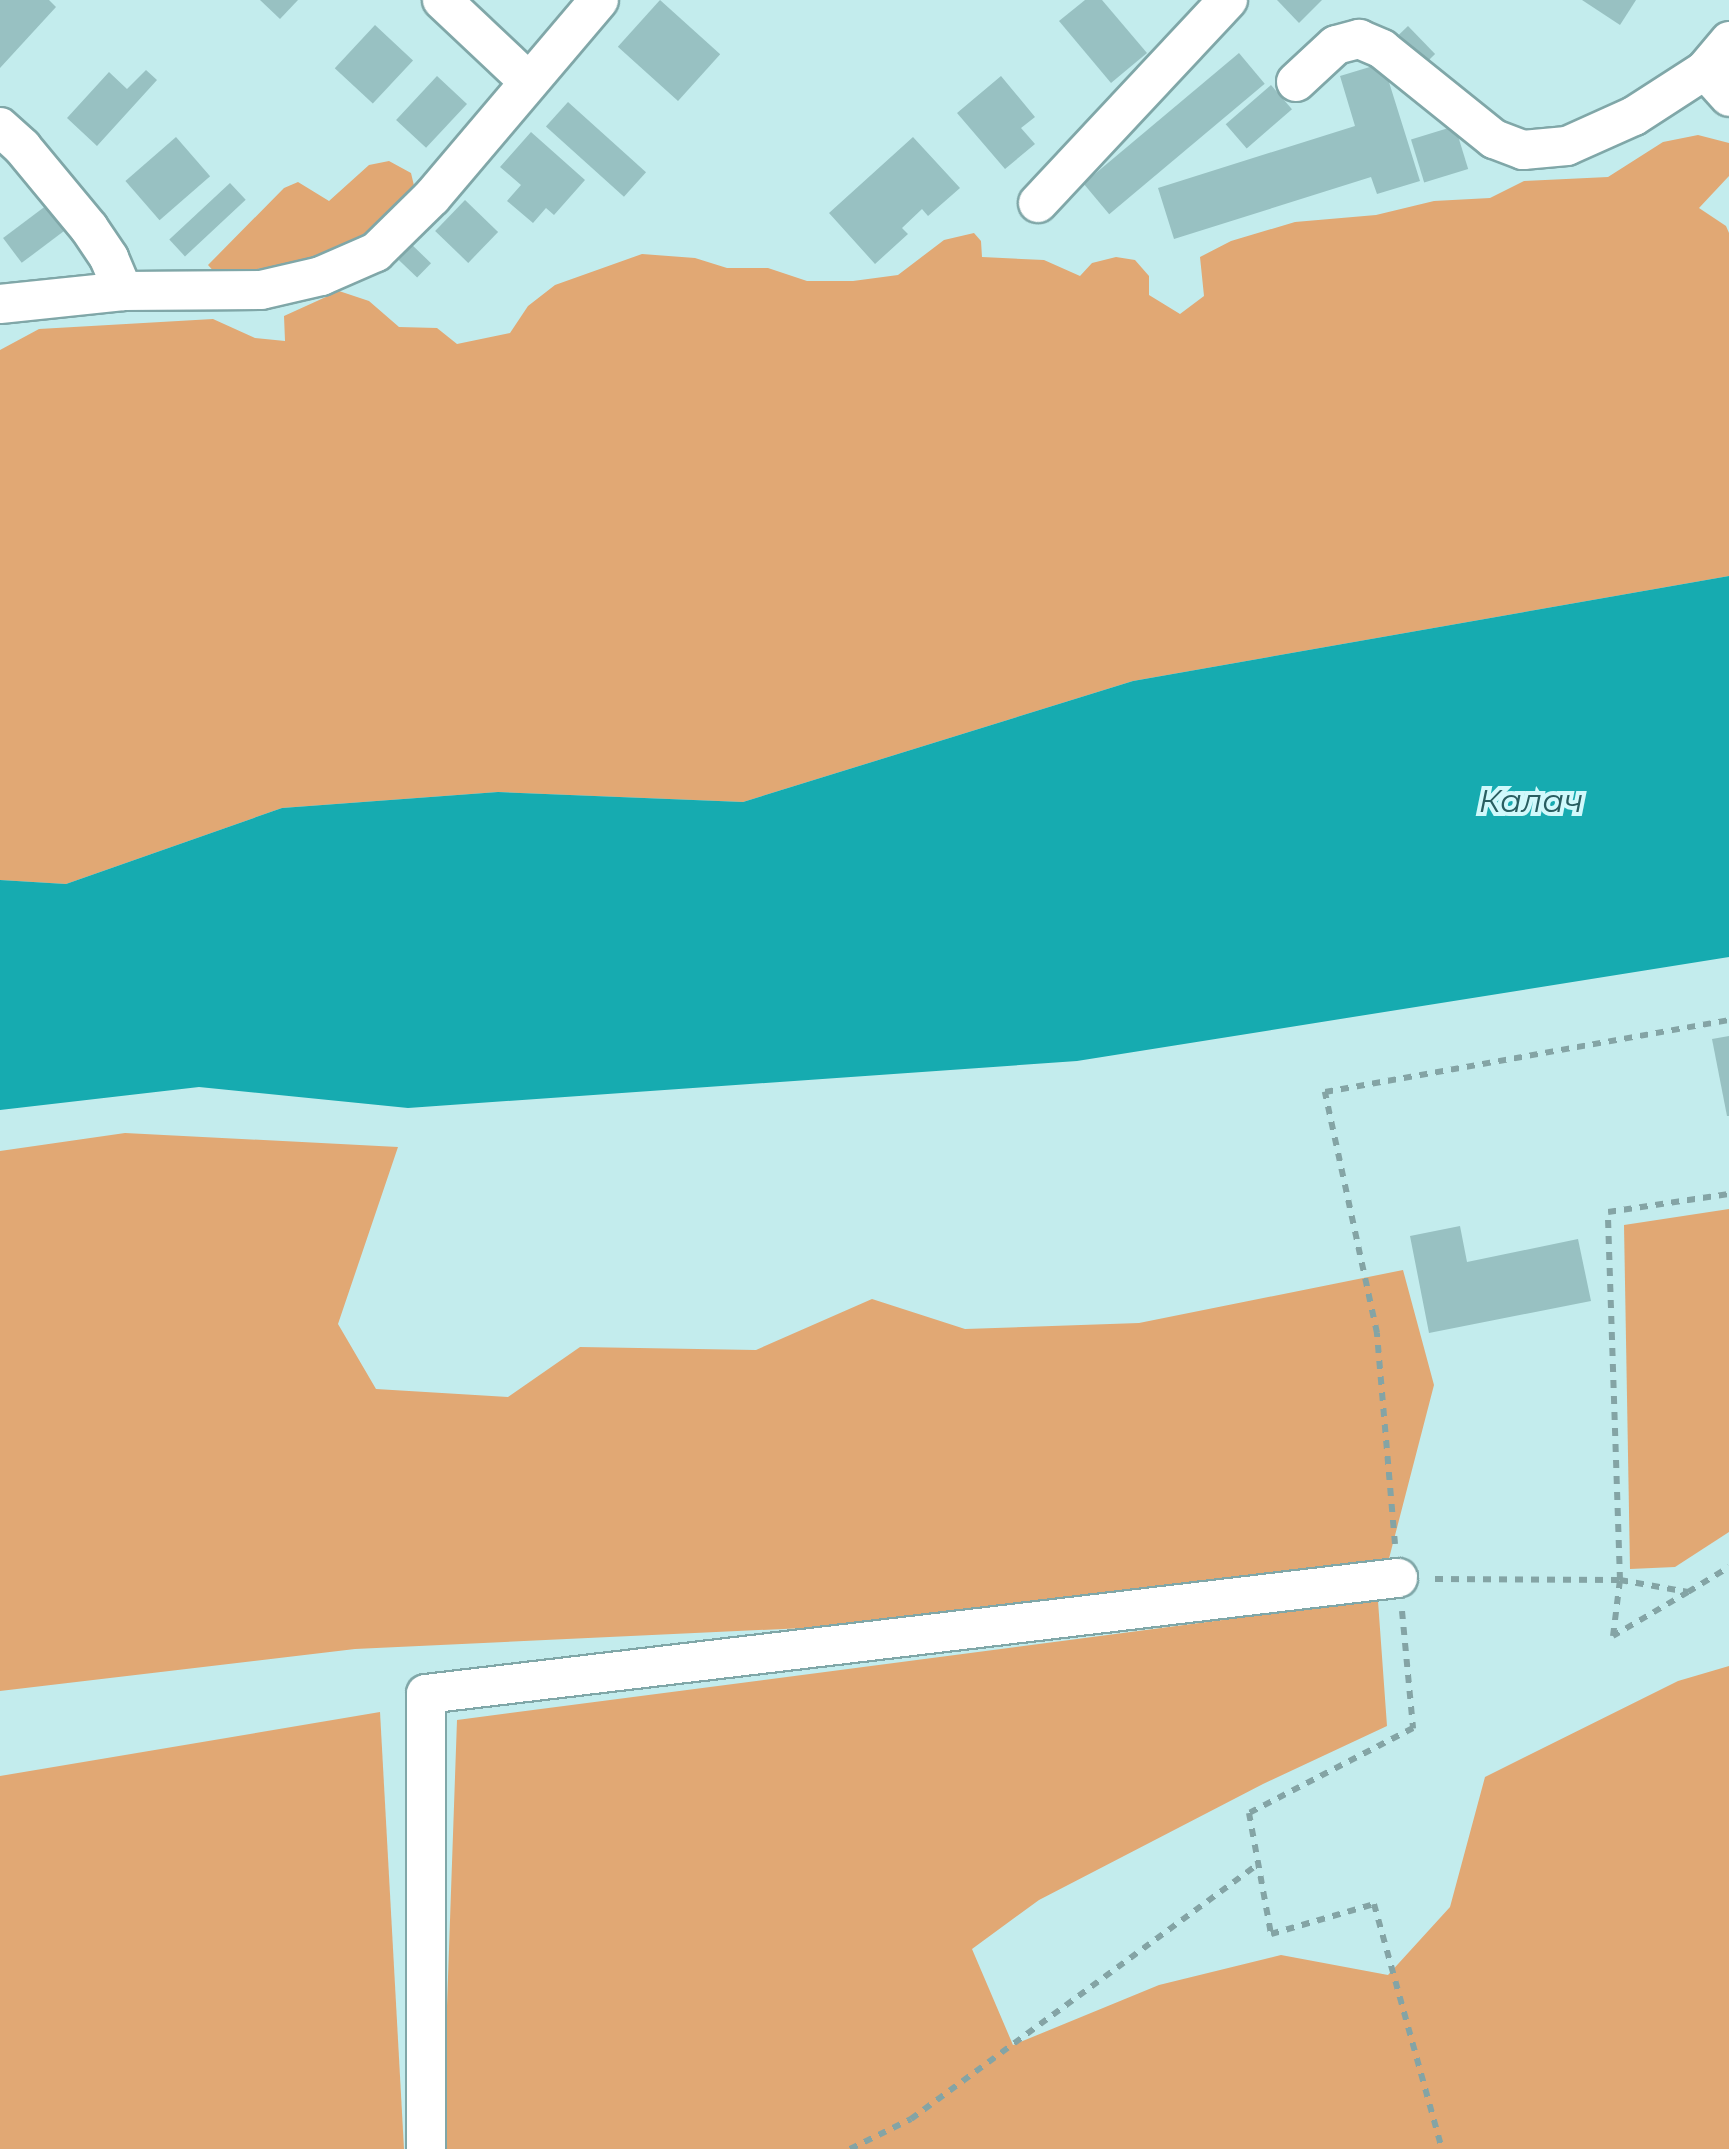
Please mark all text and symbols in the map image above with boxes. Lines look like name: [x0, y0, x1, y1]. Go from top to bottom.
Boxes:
water label: Калач: [1479, 782, 1583, 820]

